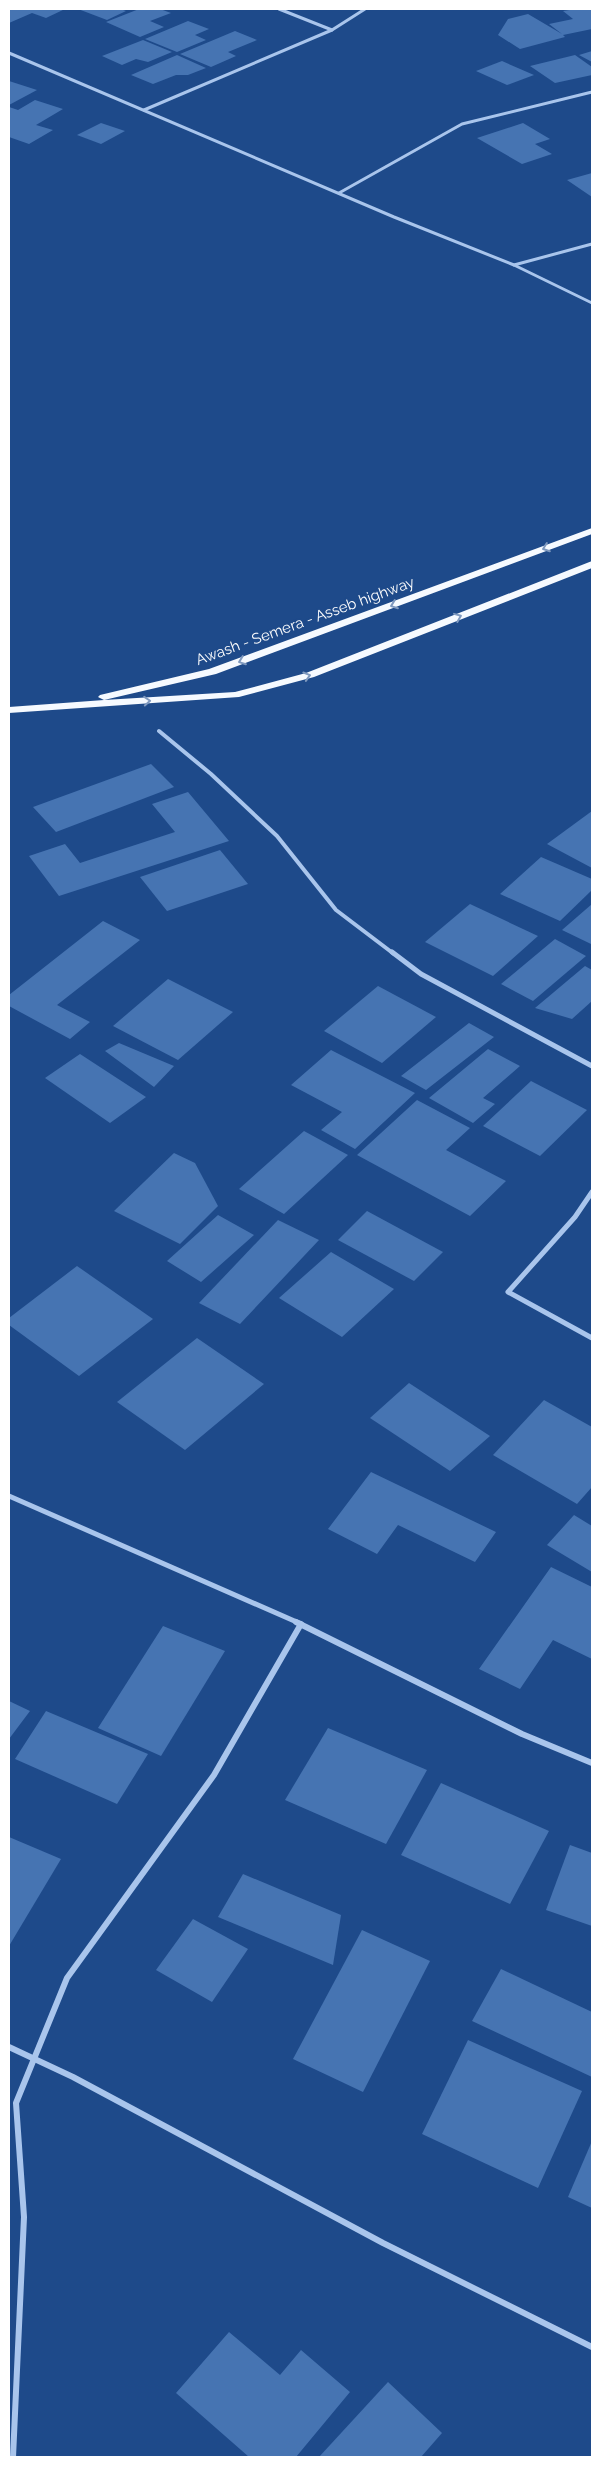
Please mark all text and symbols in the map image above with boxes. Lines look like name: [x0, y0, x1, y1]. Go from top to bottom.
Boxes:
one-way arrow: [543, 542, 551, 552]
street label: Awash - Semera - Asseb highway: [193, 573, 417, 669]
one-way arrow: [390, 599, 399, 609]
one-way arrow: [453, 613, 462, 624]
one-way arrow: [238, 655, 247, 665]
one-way arrow: [302, 671, 310, 681]
one-way arrow: [143, 695, 151, 706]

